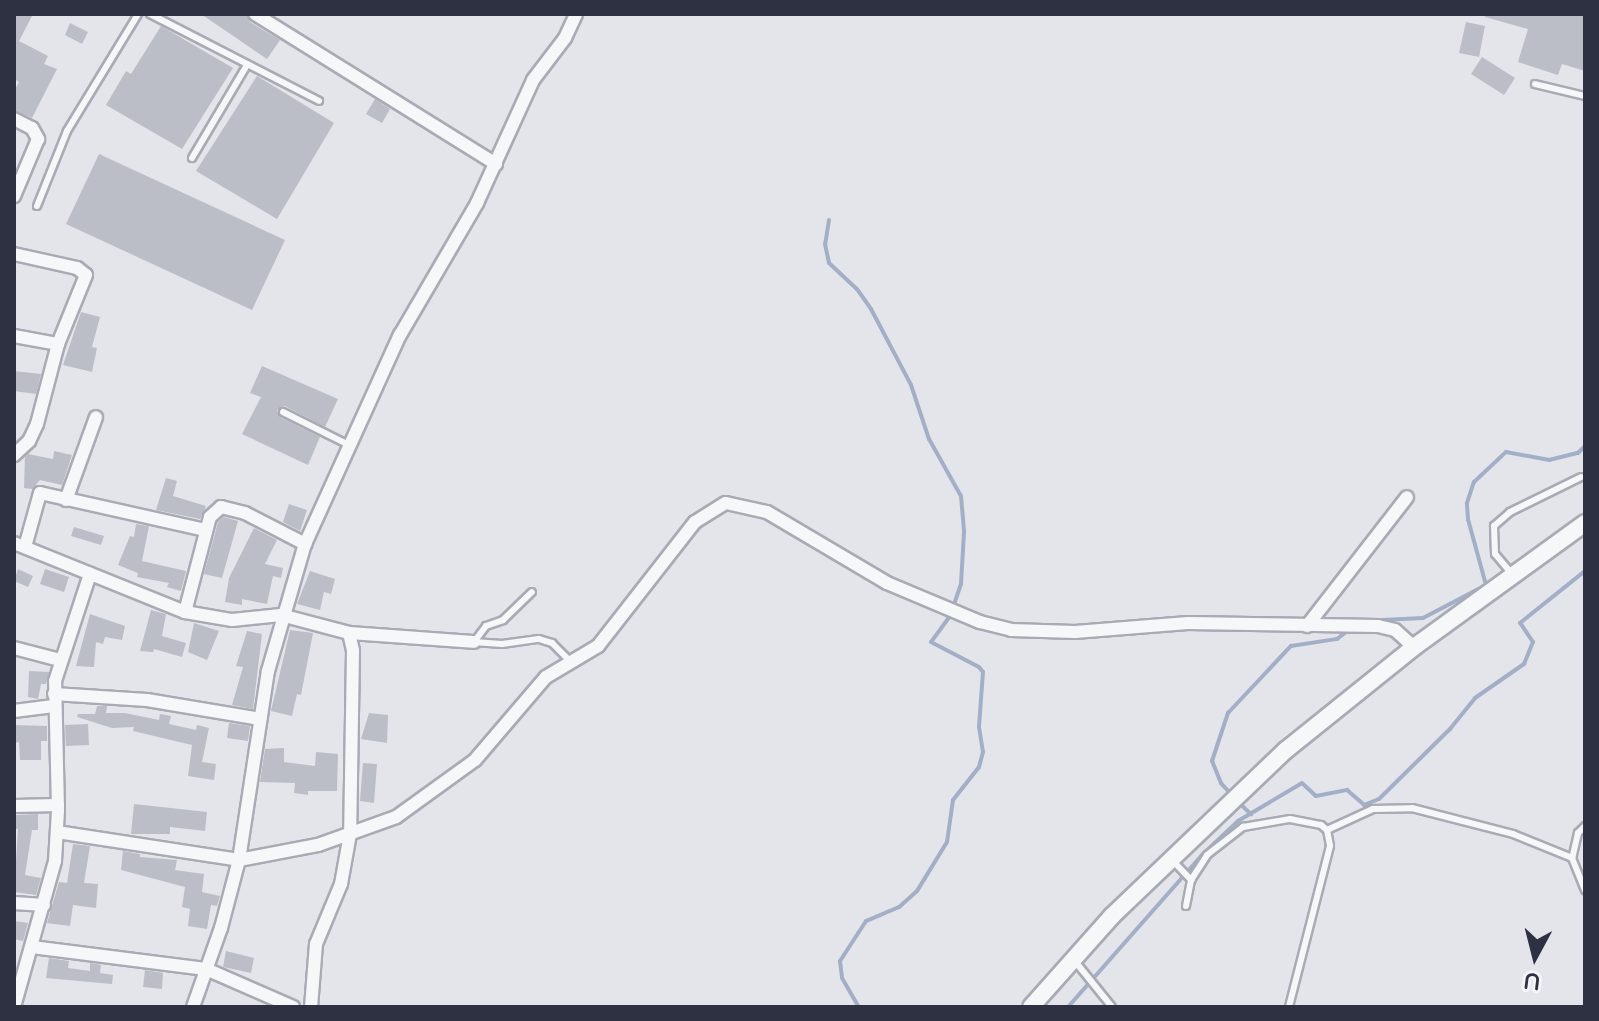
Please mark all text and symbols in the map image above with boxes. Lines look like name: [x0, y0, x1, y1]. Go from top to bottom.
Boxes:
north arrow: [1495, 917, 1575, 997]
text: U: [1522, 967, 1542, 995]

